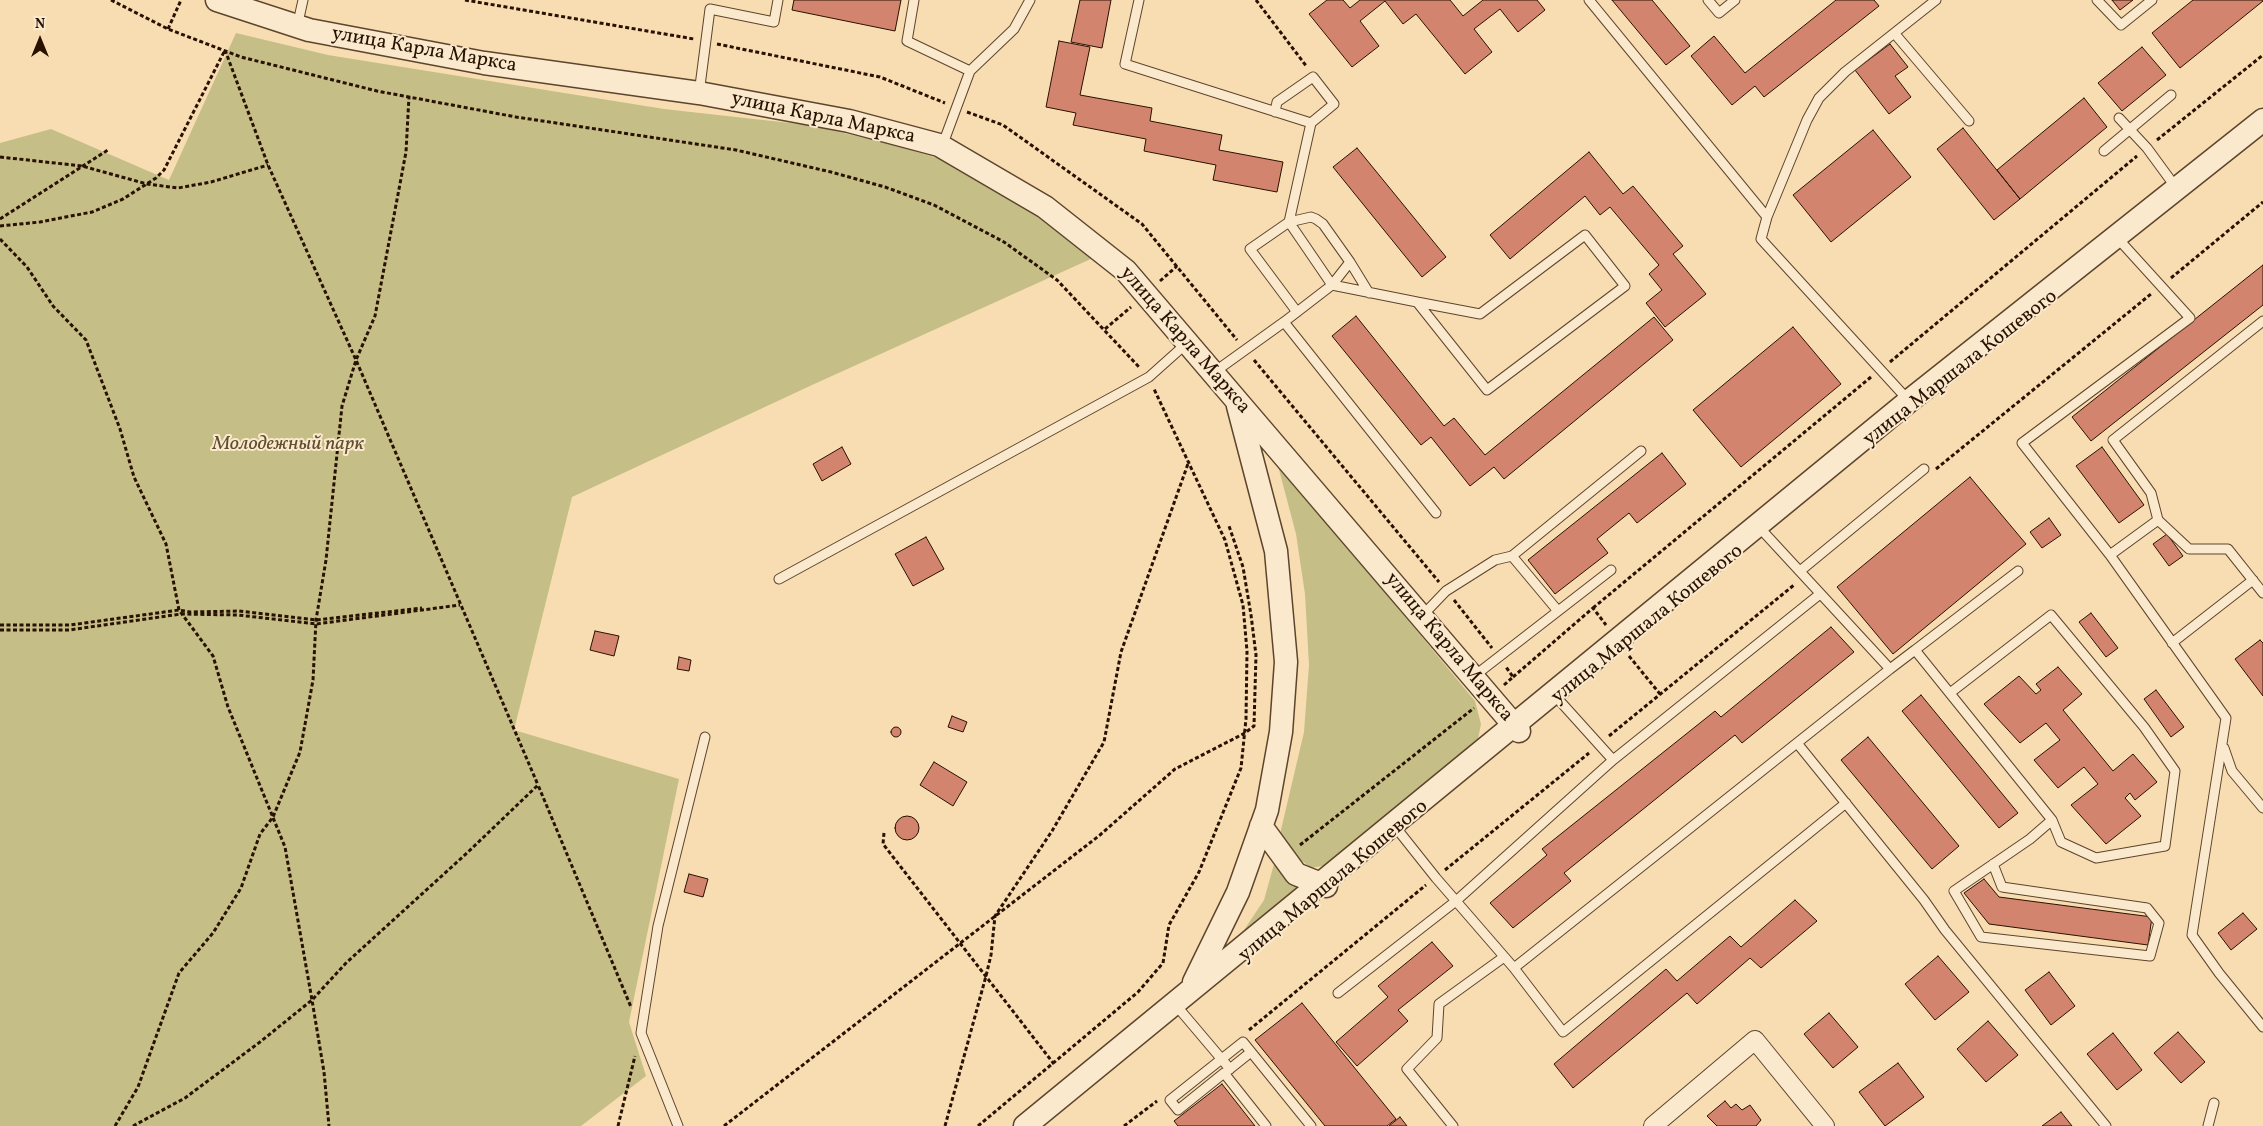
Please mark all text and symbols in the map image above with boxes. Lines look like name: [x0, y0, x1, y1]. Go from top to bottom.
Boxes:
north arrow: [15, 15, 65, 65]
text: N: [35, 15, 45, 34]
street label: улица Карла Маркса: [330, 23, 518, 79]
street label: улица Карла Маркса: [729, 88, 917, 150]
street label: улица Карла Маркса: [1113, 262, 1255, 420]
street label: улица Маршала Кошевого: [1859, 286, 2063, 452]
park label: Молодежный парк: [212, 433, 364, 457]
street label: улица Маршала Кошевого: [1547, 540, 1749, 710]
street label: улица Карла Маркса: [1379, 568, 1517, 728]
street label: улица Маршала Кошевого: [1234, 796, 1434, 968]

